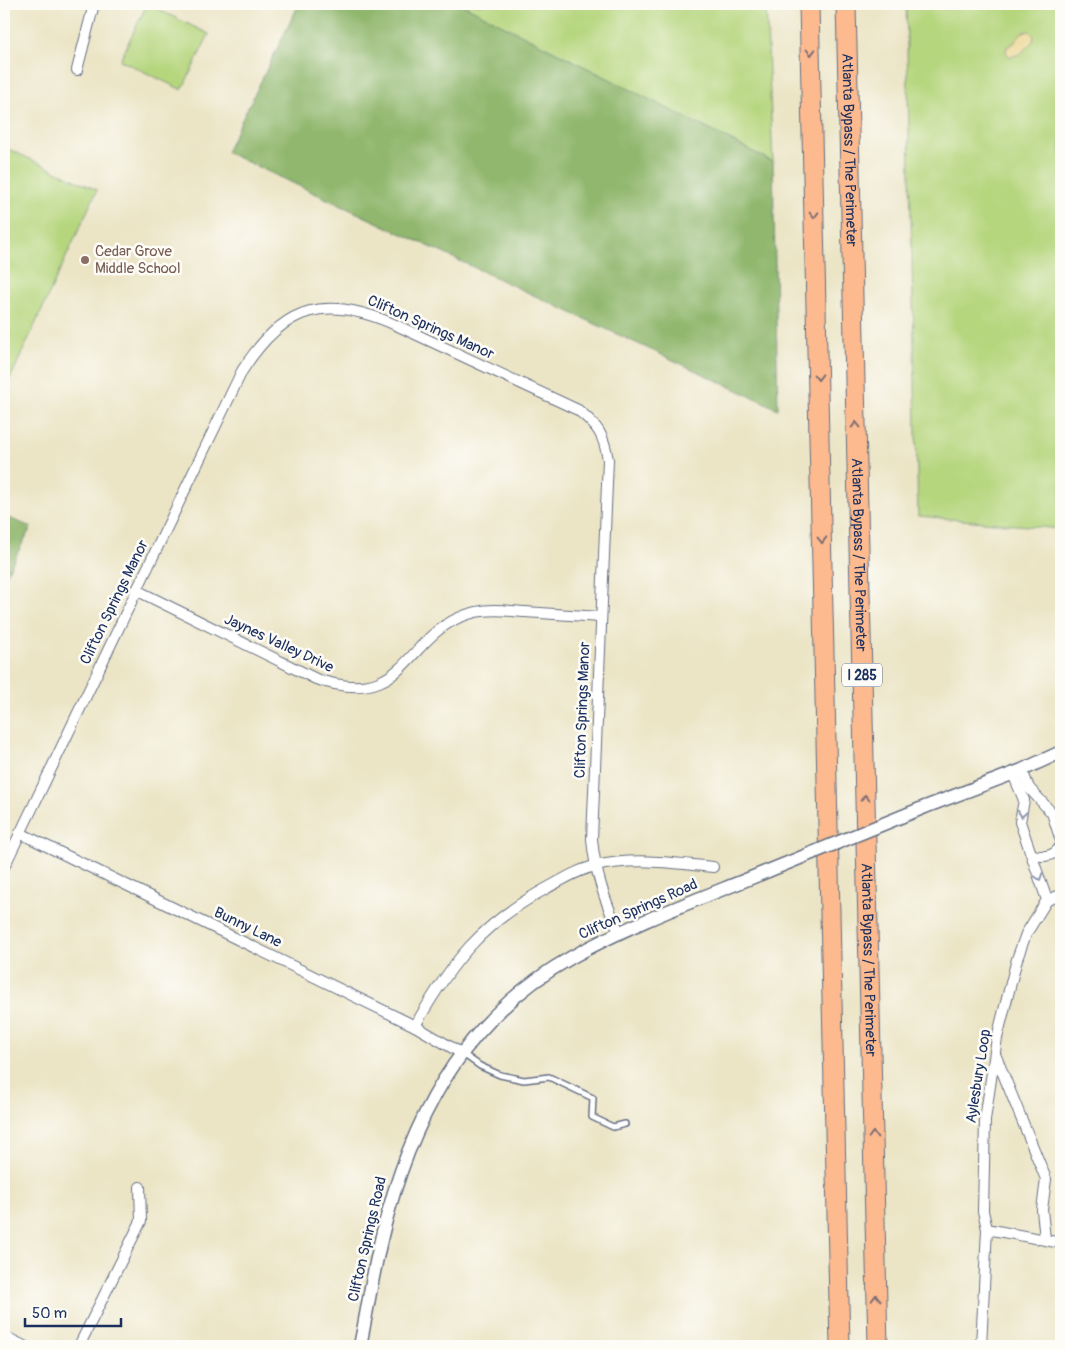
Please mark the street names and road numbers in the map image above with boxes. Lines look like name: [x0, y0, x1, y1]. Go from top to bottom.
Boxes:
street label: Atlanta Bypass / The Perimeter: [837, 53, 861, 248]
street label: Clifton Springs Manor: [365, 291, 498, 364]
street label: Atlanta Bypass / The Perimeter: [847, 458, 870, 653]
street label: Clifton Springs Manor: [76, 536, 153, 668]
street label: Jaynes Valley Drive: [221, 610, 337, 677]
street label: Clifton Springs Manor: [571, 641, 594, 779]
road number: I 285: [842, 664, 882, 686]
street label: Atlanta Bypass / The Perimeter: [856, 863, 880, 1058]
street label: Clifton Springs Road: [576, 875, 701, 944]
street label: Bunny Lane: [211, 903, 285, 952]
street label: Aylesbury Loop: [962, 1028, 995, 1124]
street label: Clifton Springs Road: [344, 1175, 391, 1304]

